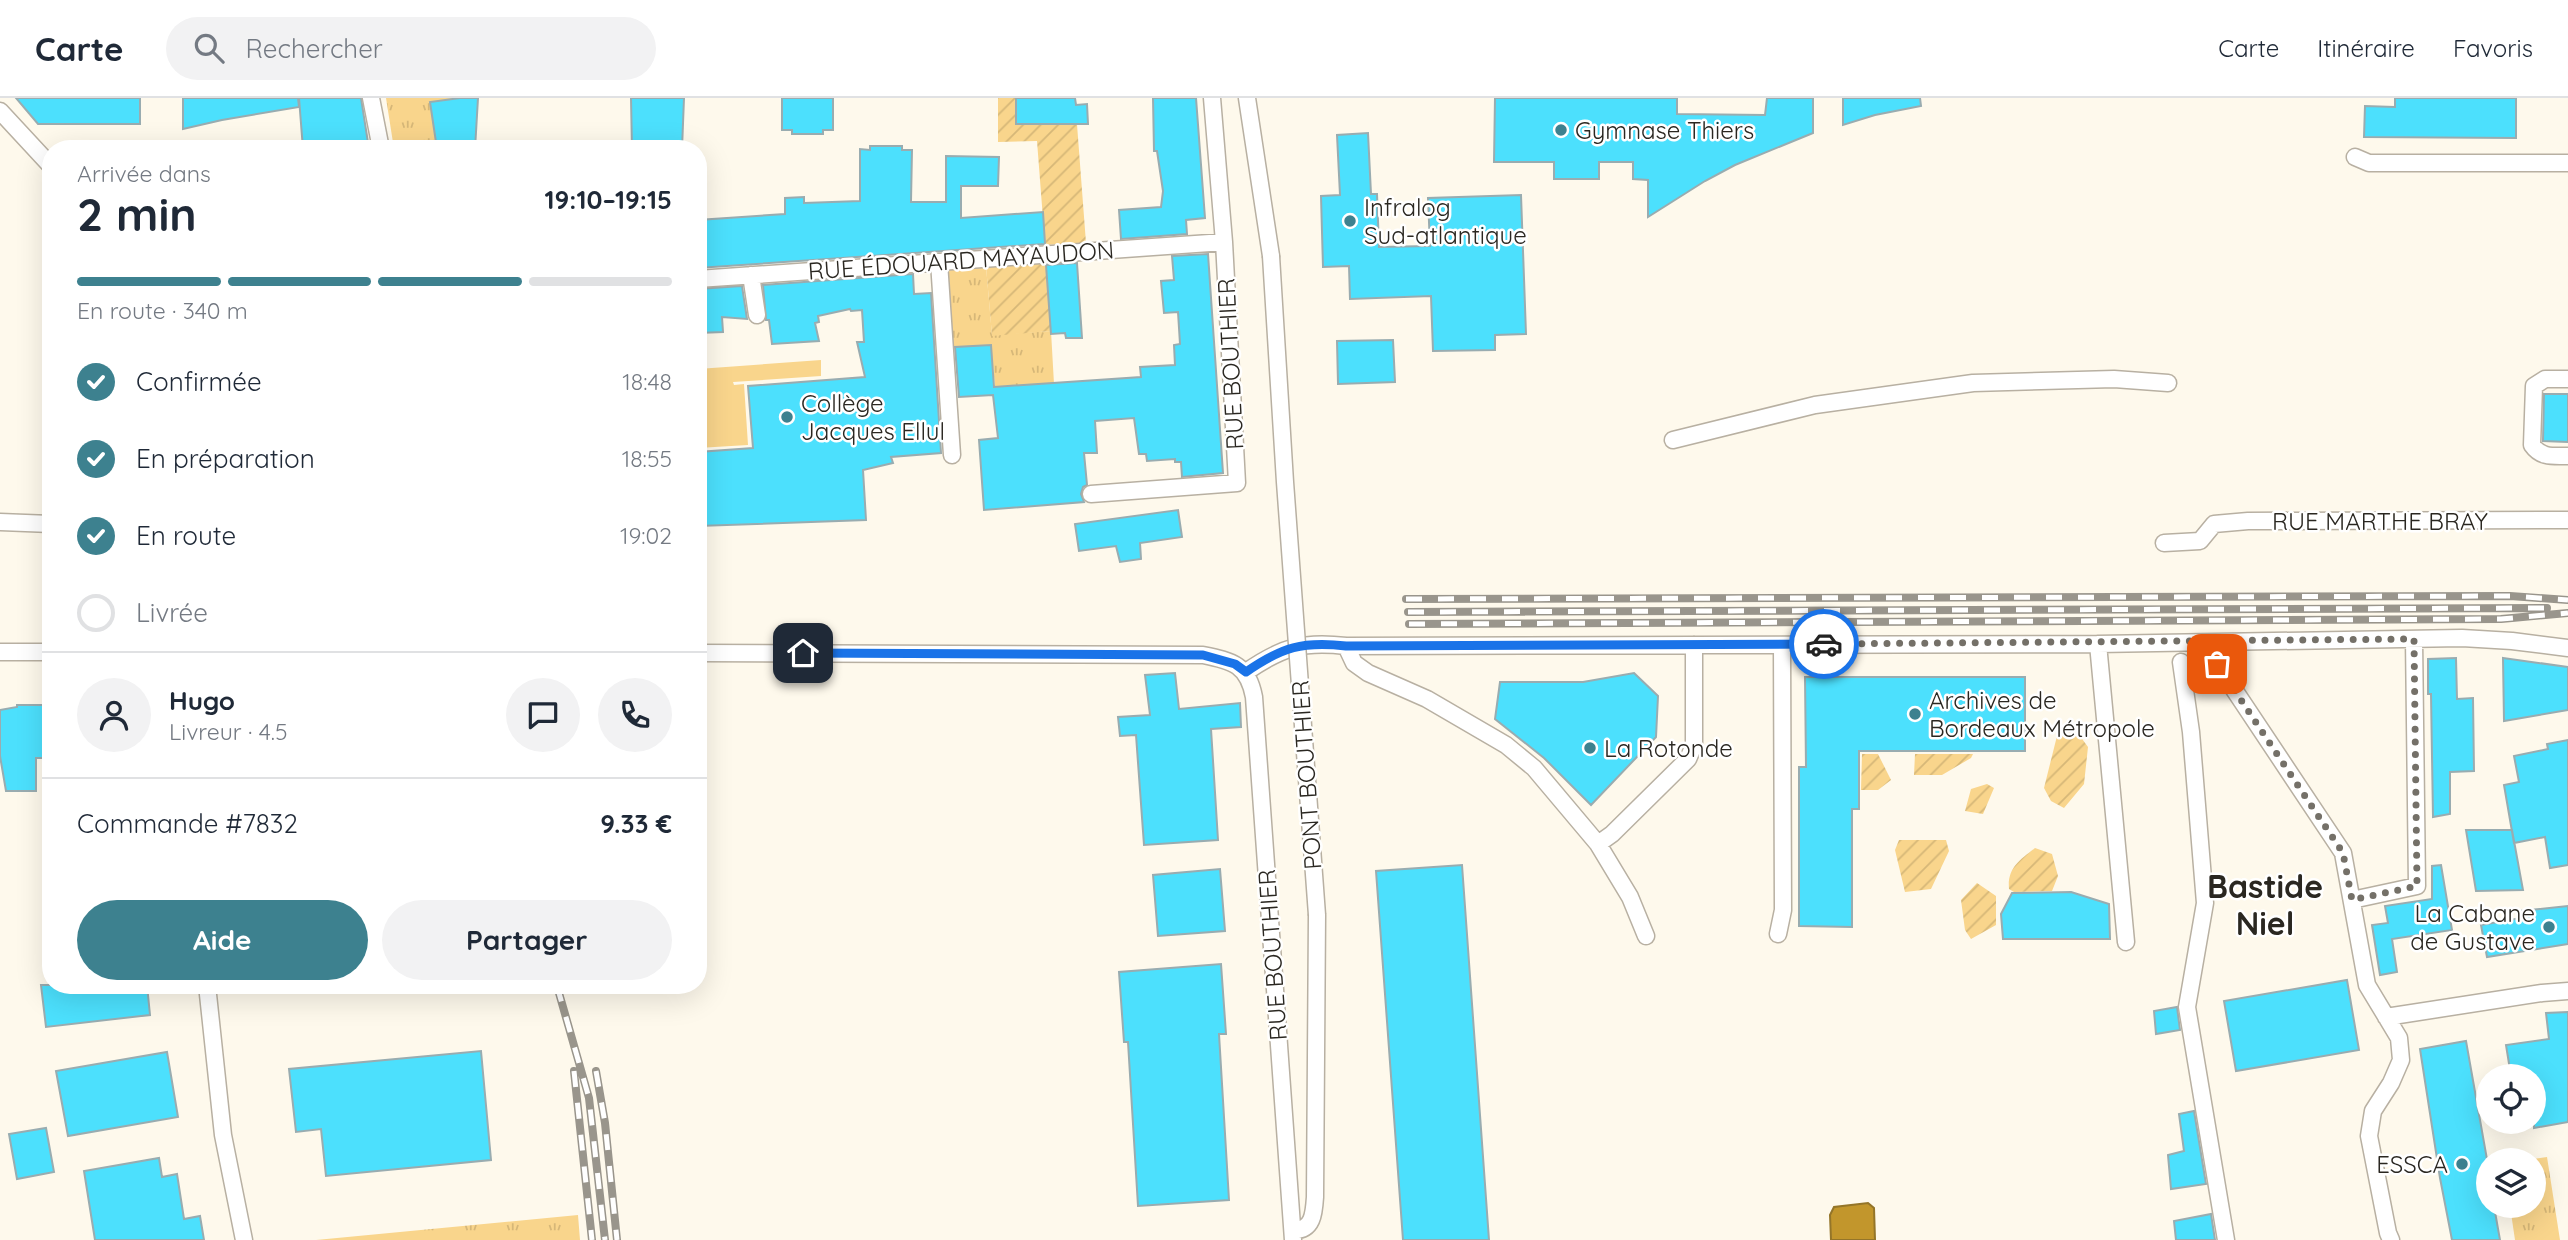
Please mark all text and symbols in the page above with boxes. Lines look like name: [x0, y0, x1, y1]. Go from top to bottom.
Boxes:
search box: [166, 17, 656, 80]
text: Carte: [35, 28, 124, 69]
icon: search: [190, 29, 228, 67]
text: Rechercher: [246, 32, 383, 65]
text: Carte: [2218, 33, 2279, 63]
text: Itinéraire: [2317, 33, 2415, 63]
text: Favoris: [2453, 33, 2533, 63]
place label: Gymnase Thiers: [1575, 115, 1754, 145]
marker: Gymnase Thiers: [1553, 122, 1569, 138]
text: Arrivée dans: [77, 159, 211, 188]
text: 19:10–19:15: [544, 183, 672, 216]
text: 2 min: [77, 185, 197, 243]
place label: Infralog Sud-atlantique: [1364, 192, 1527, 250]
marker: Infralog Sud-atlantique: [1342, 213, 1358, 229]
street label: RUE ÉDOUARD MAYAUDON: [807, 234, 1115, 286]
street label: RUE BOUTHIER: [1211, 277, 1249, 451]
text: En route · 340 m: [77, 296, 248, 325]
icon: check: [77, 363, 115, 401]
text: Confirmée: [136, 365, 262, 398]
text: 18:48: [622, 367, 672, 396]
place label: Collège Jacques Ellul: [801, 388, 945, 446]
marker: Collège Jacques Ellul: [779, 409, 795, 425]
icon: check: [77, 440, 115, 478]
text: En préparation: [136, 442, 315, 475]
text: 18:55: [622, 444, 672, 473]
street label: RUE MARTHE BRAY: [2272, 506, 2488, 536]
icon: check: [77, 517, 115, 555]
text: En route: [136, 519, 236, 552]
text: 19:02: [620, 521, 672, 550]
text: Livrée: [136, 596, 208, 629]
courier: [1789, 609, 1859, 679]
pin: [773, 623, 833, 683]
icon: car: [1805, 625, 1843, 663]
icon: home: [784, 634, 822, 672]
pin: [2187, 634, 2247, 694]
icon: bag: [2198, 645, 2236, 683]
button: person: [77, 678, 151, 752]
button: chat: [506, 678, 580, 752]
button: phone: [598, 678, 672, 752]
street label: PONT BOUTHIER: [1284, 679, 1328, 871]
text: Hugo: [169, 684, 235, 717]
place label: Archives de Bordeaux Métropole: [1929, 685, 2155, 743]
marker: Archives de Bordeaux Métropole: [1907, 706, 1923, 722]
text: Livreur · 4.5: [169, 717, 287, 746]
place label: La Rotonde: [1604, 733, 1733, 763]
marker: La Rotonde: [1582, 740, 1598, 756]
text: Commande #7832: [77, 807, 298, 840]
text: 9.33 €: [600, 807, 672, 840]
district label: Bastide Niel: [2207, 866, 2323, 943]
street label: RUE BOUTHIER: [1251, 868, 1293, 1042]
place label: La Cabane de Gustave: [2410, 898, 2535, 956]
button: Aide: [77, 900, 368, 980]
button: Partager: [382, 900, 672, 980]
marker: La Cabane de Gustave: [2541, 919, 2557, 935]
map controls: [2476, 1064, 2546, 1218]
button: locate: [2476, 1064, 2546, 1134]
button: layers: [2476, 1148, 2546, 1218]
place label: ESSCA: [2376, 1149, 2448, 1179]
marker: ESSCA: [2454, 1156, 2470, 1172]

